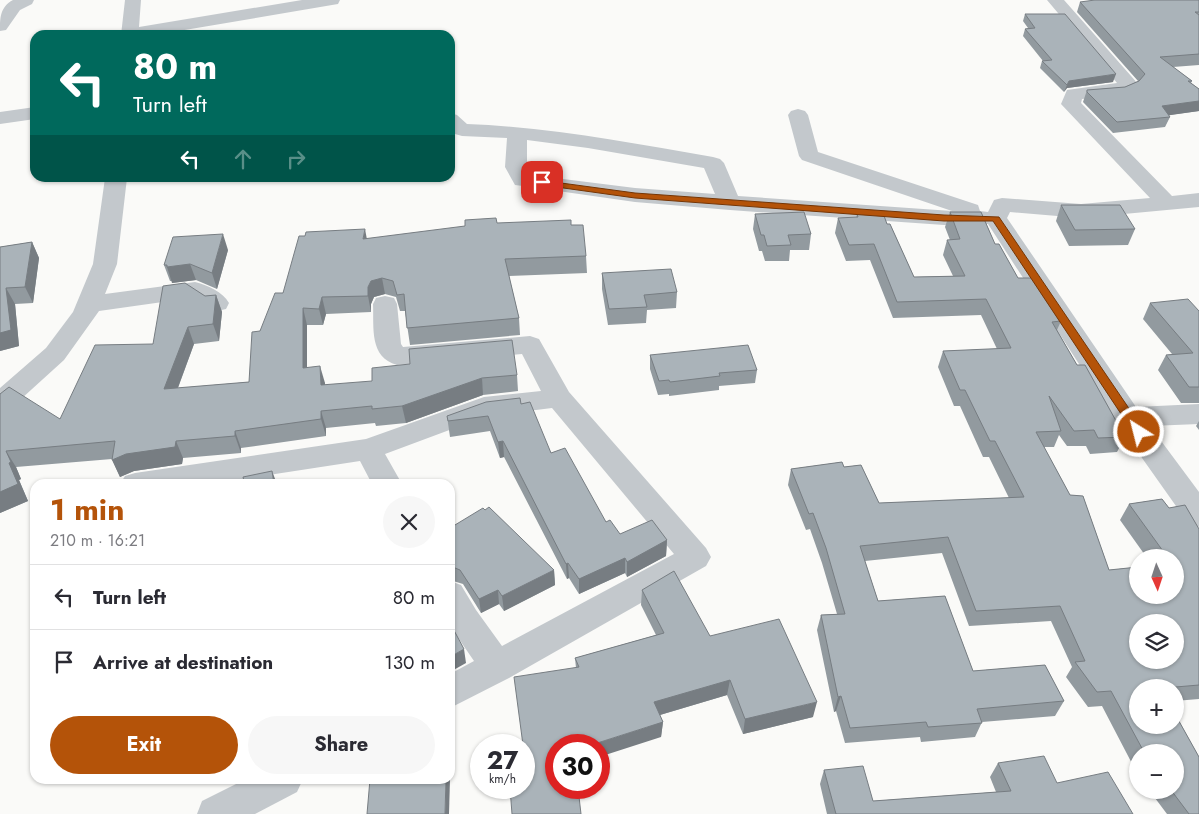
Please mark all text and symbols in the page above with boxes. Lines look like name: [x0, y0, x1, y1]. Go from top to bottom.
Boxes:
text: 80 m: [133, 42, 217, 92]
icon: left: [50, 50, 115, 115]
text: Turn left: [133, 88, 207, 120]
icon: left: [176, 145, 204, 173]
icon: ahead: [229, 145, 257, 173]
icon: right: [282, 145, 310, 173]
pin: [521, 161, 563, 203]
icon: arrive: [528, 168, 556, 196]
position arrow: [1112, 405, 1164, 457]
text: 1 min: [50, 488, 124, 531]
button: close: [383, 496, 435, 548]
text: 210 m · 16:21: [50, 529, 145, 552]
north arrow: [1129, 549, 1184, 604]
map controls: [1129, 549, 1184, 799]
icon: left: [50, 583, 78, 611]
text: Turn left: [93, 584, 166, 611]
text: 80 m: [393, 584, 435, 611]
button: layers: [1129, 614, 1184, 669]
icon: arrive: [50, 648, 78, 676]
text: Arrive at destination: [93, 649, 273, 676]
text: 130 m: [384, 649, 435, 676]
button: +: [1129, 679, 1184, 734]
button: Exit: [50, 716, 238, 774]
button: Share: [248, 716, 435, 774]
speed limit sign: 30: [545, 734, 610, 799]
text: 27: [487, 742, 518, 778]
button: −: [1129, 744, 1184, 799]
text: km/h: [489, 770, 516, 788]

